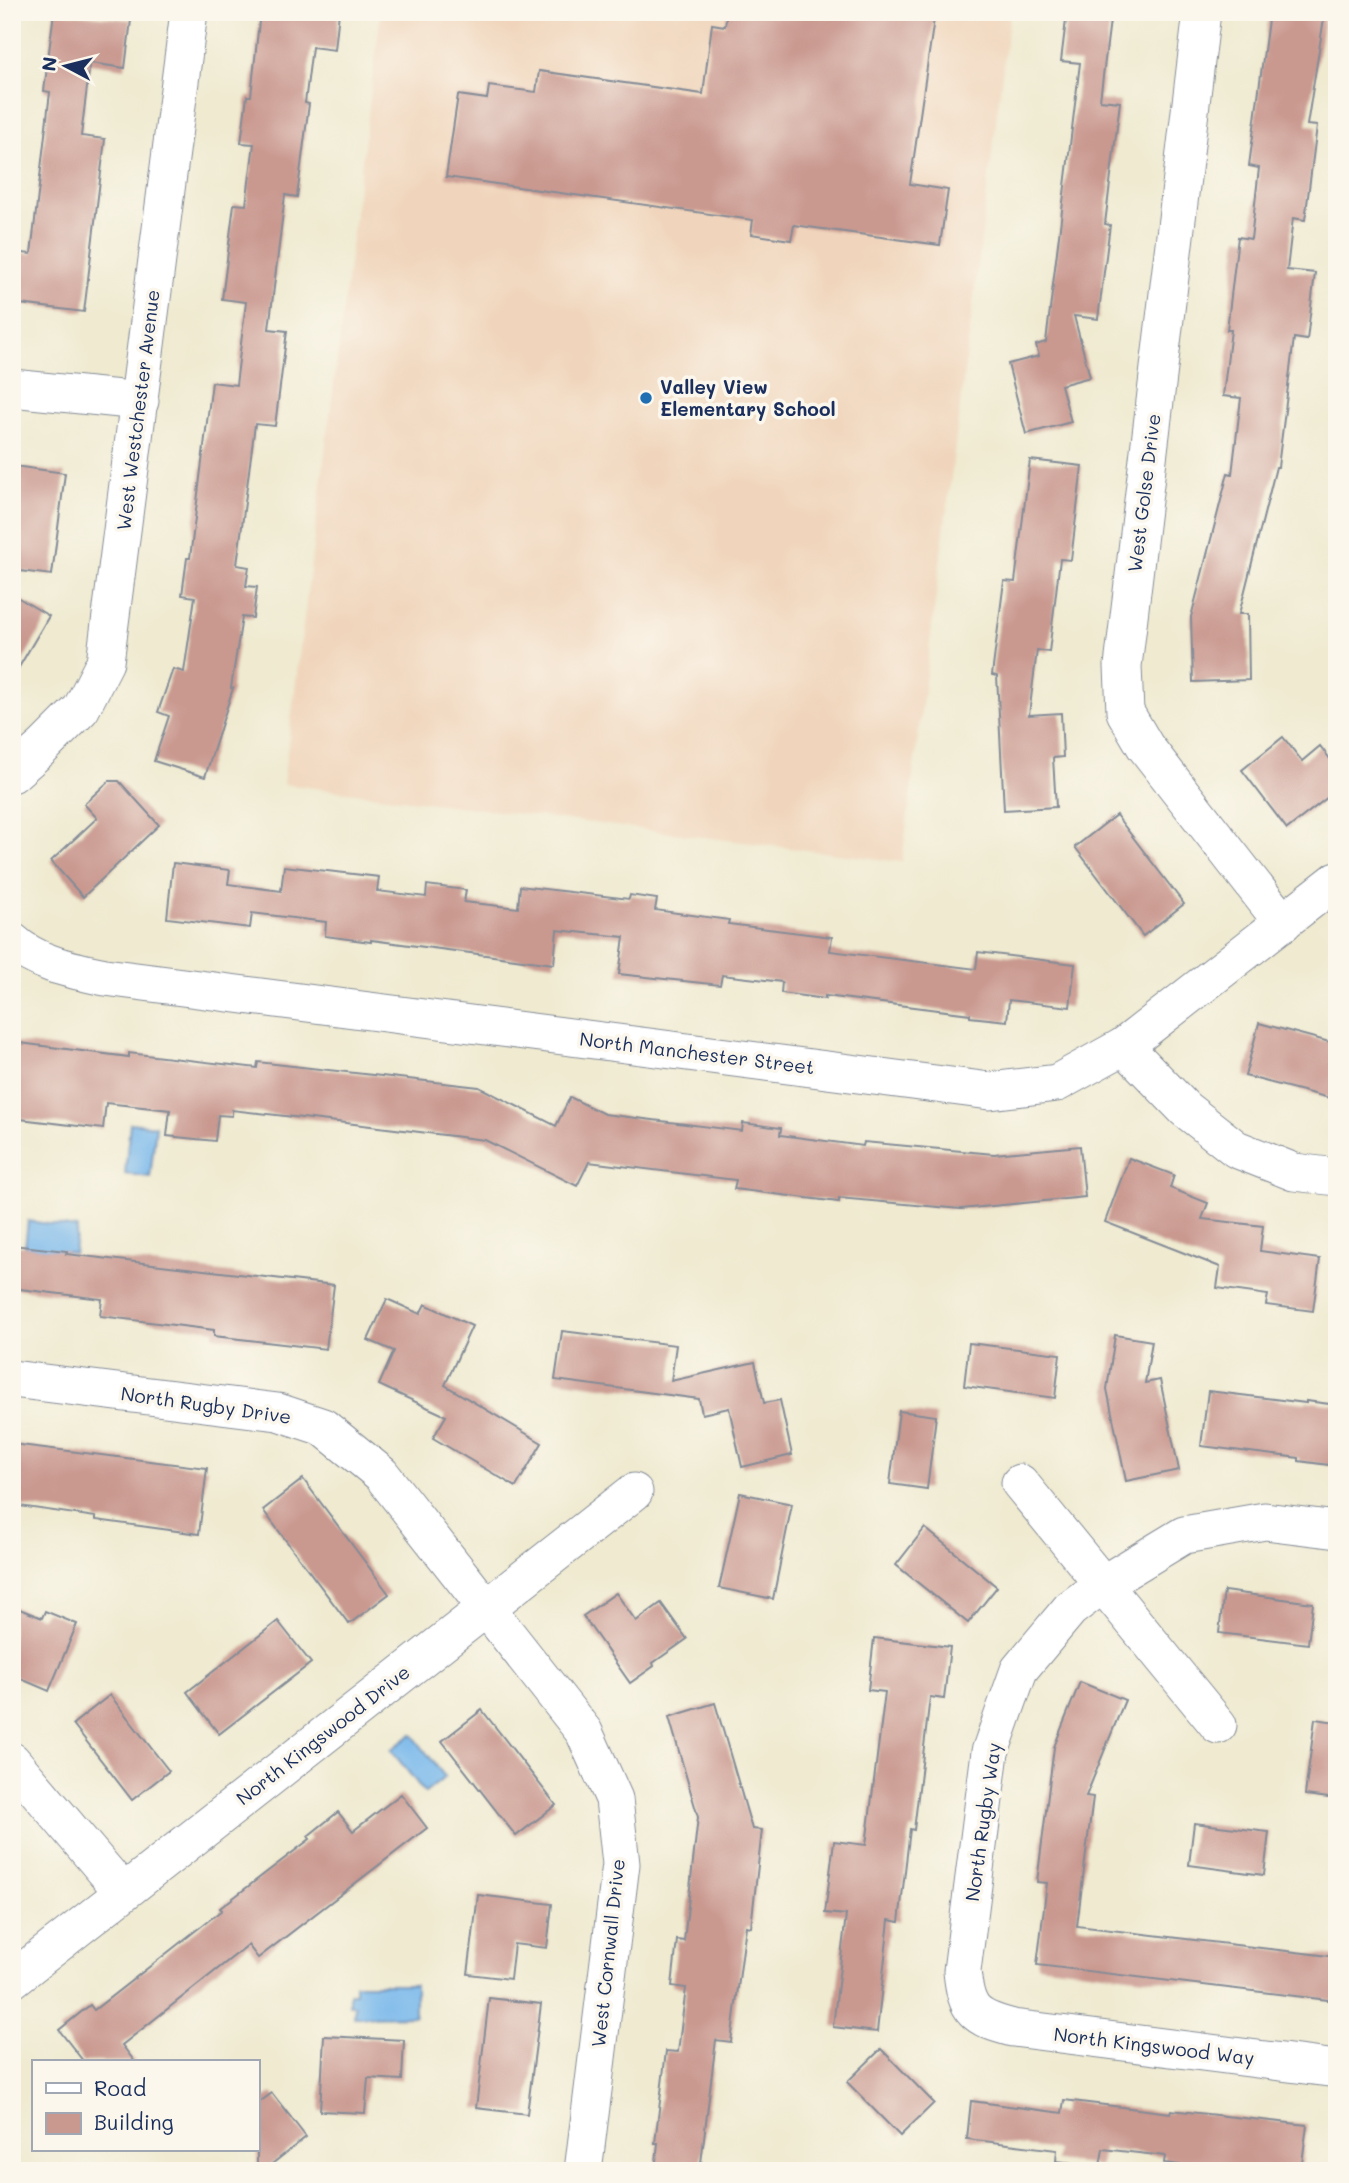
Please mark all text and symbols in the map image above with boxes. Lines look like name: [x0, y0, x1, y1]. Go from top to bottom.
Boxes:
north arrow: [32, 32, 102, 102]
text: N: [35, 55, 62, 73]
street label: West Westchester Avenue: [110, 288, 165, 532]
place label: Valley View Elementary School: [660, 374, 836, 421]
marker: Valley View Elementary School: [638, 390, 654, 406]
street label: West Golse Drive: [1121, 412, 1166, 574]
street label: North Manchester Street: [578, 1026, 816, 1079]
street label: North Rugby Drive: [119, 1380, 293, 1429]
street label: North Kingswood Drive: [231, 1659, 415, 1810]
street label: North Rugby Way: [959, 1741, 1006, 1903]
street label: West Cornwall Drive: [585, 1857, 630, 2048]
street label: North Kingswood Way: [1052, 2021, 1256, 2070]
legend: [32, 2060, 259, 2152]
text: Road: [94, 2074, 146, 2101]
text: Building: [94, 2108, 174, 2135]

